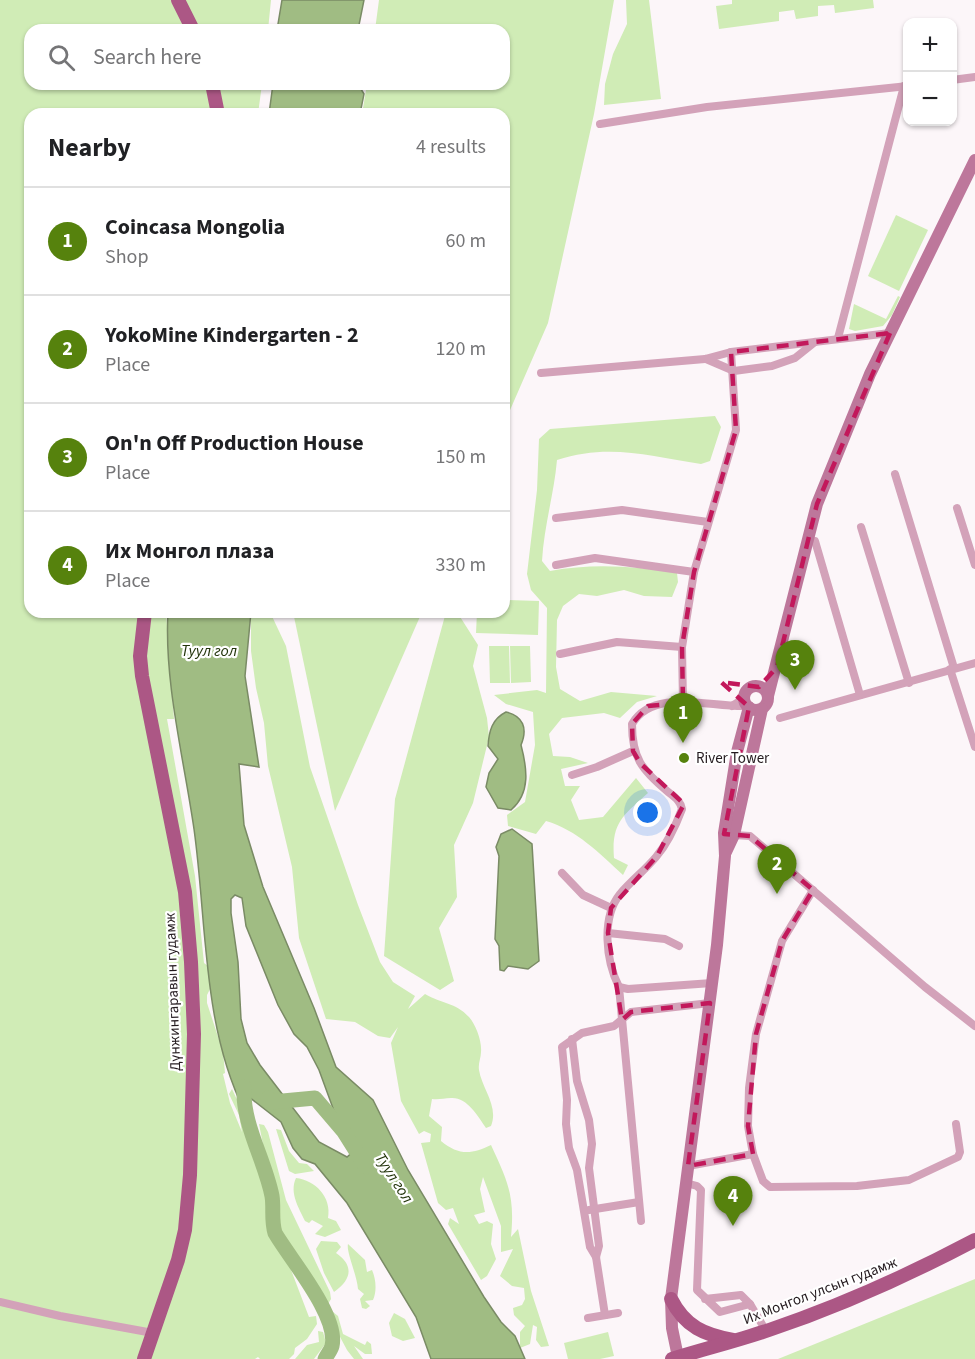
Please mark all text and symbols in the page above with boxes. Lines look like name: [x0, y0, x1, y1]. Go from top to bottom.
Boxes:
map controls: [903, 18, 957, 126]
button: +: [903, 18, 957, 72]
search box: [24, 24, 510, 90]
icon: search: [45, 41, 78, 74]
text: Search here: [93, 41, 201, 73]
button: −: [903, 72, 957, 126]
text: Nearby: [48, 129, 131, 166]
text: 4 results: [416, 133, 486, 161]
text: Coincasa Mongolia: [105, 211, 285, 243]
text: 1: [62, 227, 73, 255]
text: 60 m: [446, 227, 486, 255]
text: Shop: [105, 243, 149, 271]
text: YokoMine Kindergarten - 2: [105, 319, 359, 351]
text: 2: [62, 335, 73, 363]
text: 120 m: [436, 335, 486, 363]
text: Place: [105, 351, 150, 379]
text: On'n Off Production House: [105, 427, 364, 459]
text: 3: [62, 443, 73, 471]
text: 150 m: [436, 443, 486, 471]
text: Place: [105, 459, 150, 487]
text: Их Монгол плаза: [105, 535, 274, 567]
text: 4: [62, 551, 73, 579]
text: 330 m: [436, 551, 486, 579]
text: Place: [105, 567, 150, 595]
water label: Туул гол: [181, 640, 237, 662]
pin: 3: [776, 640, 814, 690]
pin: 1: [664, 694, 702, 743]
place label: River Tower: [696, 748, 770, 769]
marker: River Tower: [677, 751, 691, 765]
your location: [633, 798, 662, 827]
pin: 2: [758, 844, 796, 894]
street label: Дүнжингаравын гудамж: [160, 912, 186, 1072]
water label: Туул гол: [369, 1148, 419, 1208]
pin: 4: [714, 1176, 752, 1226]
street label: Их Монгол улсын гудамж: [740, 1252, 901, 1330]

